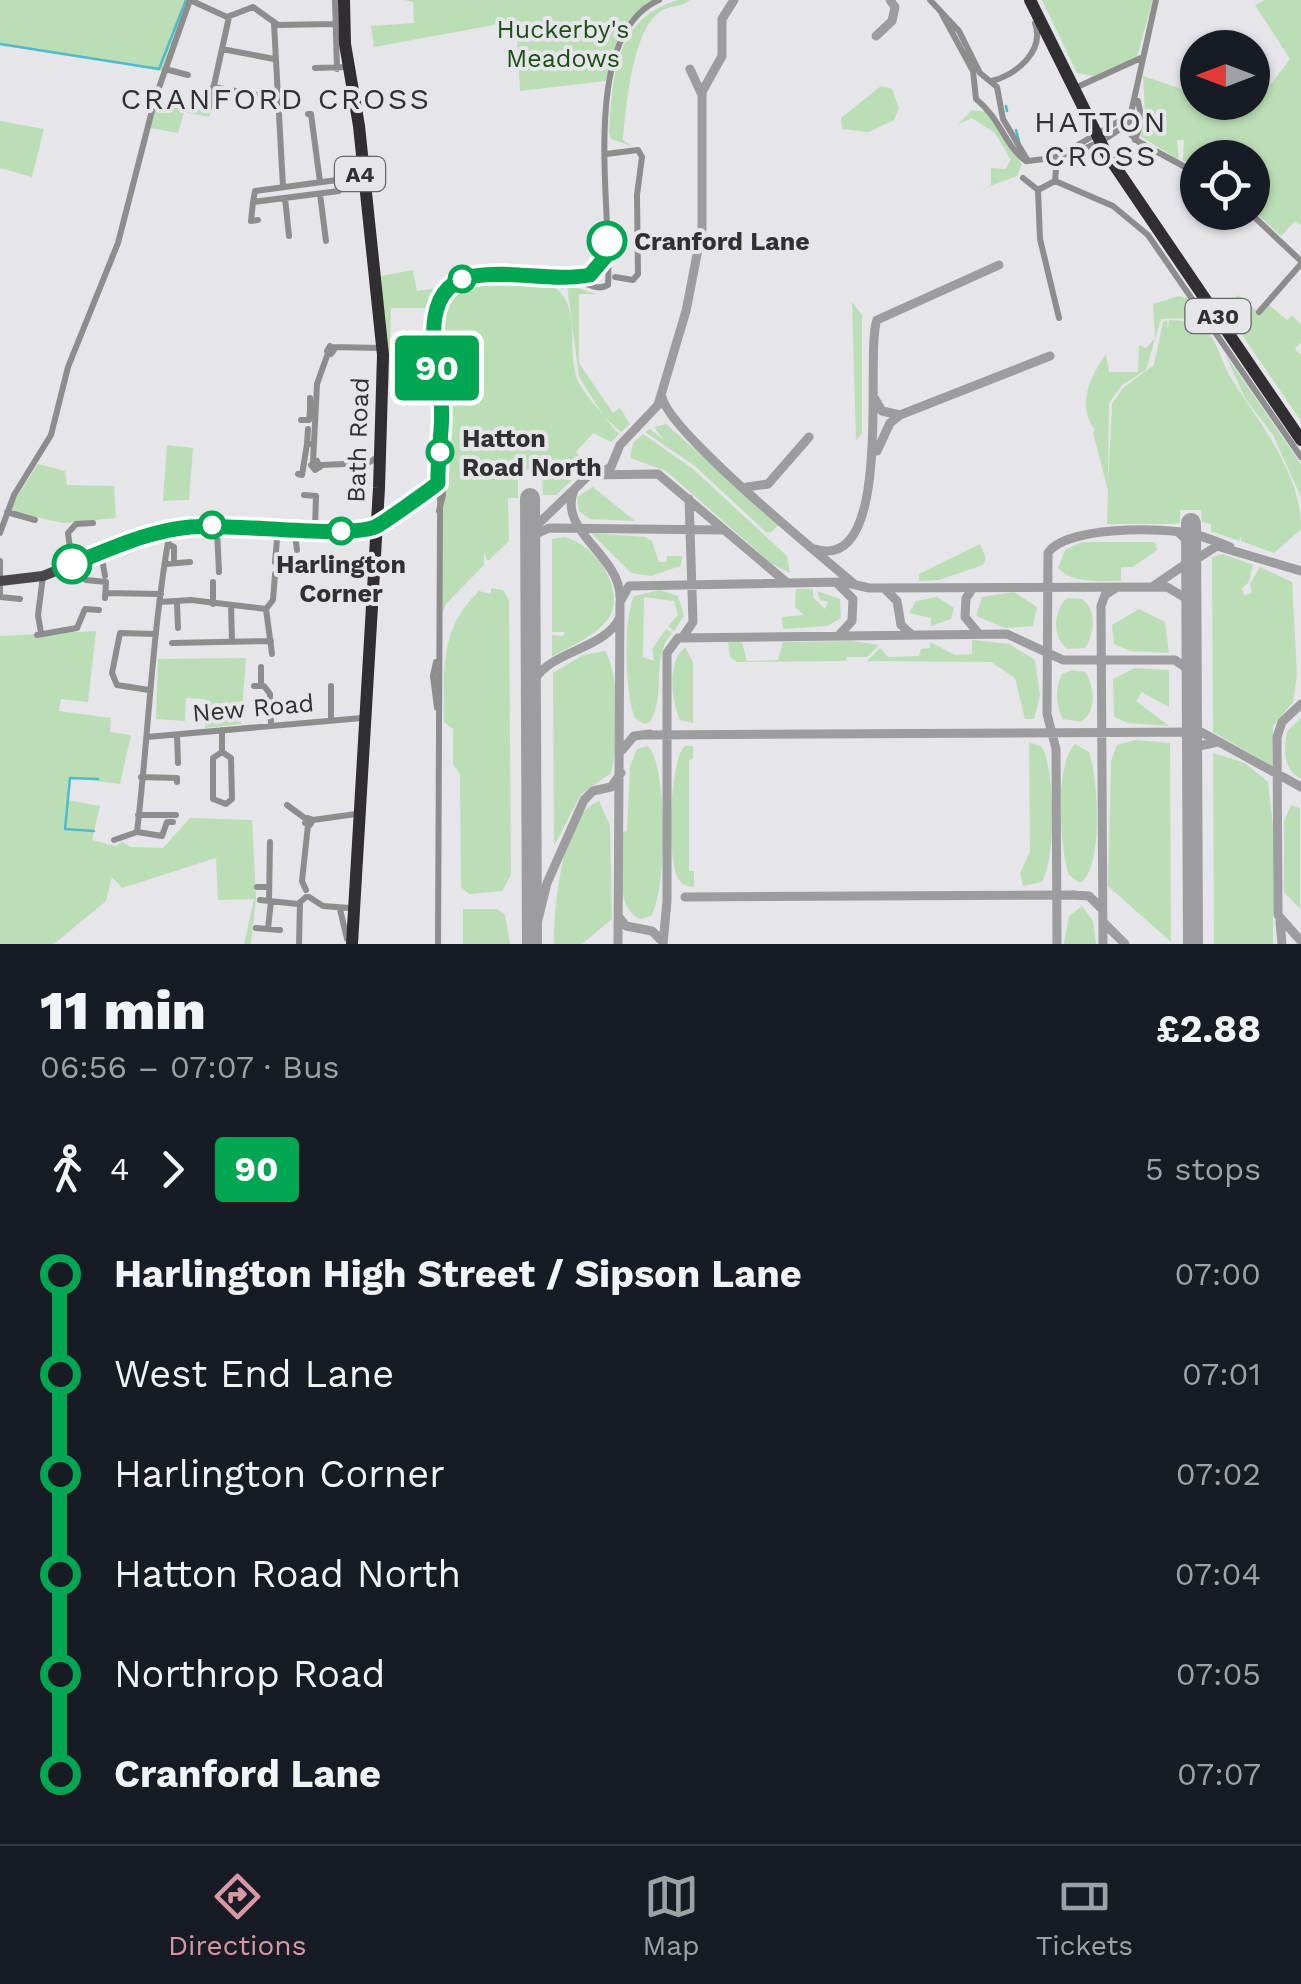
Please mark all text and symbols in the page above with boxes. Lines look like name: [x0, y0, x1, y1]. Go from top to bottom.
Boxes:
park label: Huckerby's Meadows: [497, 15, 629, 73]
north arrow: [1180, 30, 1270, 120]
map controls: [1180, 30, 1270, 230]
district label: CRANFORD CROSS: [121, 81, 431, 116]
district label: HATTON CROSS: [1034, 104, 1168, 173]
button: locate: [1180, 140, 1270, 230]
road number: A4: [335, 157, 385, 191]
marker: Cranford Lane: [588, 222, 626, 260]
place label: Cranford Lane: [634, 227, 810, 256]
unlabelled marker: [449, 266, 475, 292]
road number: A30: [1186, 299, 1250, 333]
line badge: 90: [392, 336, 482, 400]
text: 90: [415, 347, 459, 389]
street label: Bath Road: [341, 377, 375, 503]
place label: Hatton Road North: [462, 424, 602, 482]
marker: Hatton Road North: [427, 439, 453, 465]
unlabelled marker: [199, 512, 225, 538]
marker: Harlington Corner: [328, 518, 354, 544]
unlabelled marker: [53, 545, 91, 583]
place label: Harlington Corner: [276, 550, 406, 608]
street label: New Road: [191, 688, 315, 728]
text: 11 min: [40, 978, 206, 1042]
text: £2.88: [1156, 1007, 1261, 1051]
text: 06:56 – 07:07 · Bus: [40, 1048, 340, 1086]
icon: walk: [40, 1142, 95, 1197]
icon: forward: [145, 1142, 200, 1197]
text: 90: [235, 1148, 279, 1190]
text: 4: [110, 1150, 130, 1188]
text: 5 stops: [1145, 1150, 1261, 1188]
text: Harlington High Street / Sipson Lane: [114, 1252, 802, 1296]
text: 07:00: [1175, 1255, 1261, 1293]
text: West End Lane: [114, 1352, 394, 1396]
text: 07:01: [1182, 1355, 1261, 1393]
text: Harlington Corner: [114, 1452, 445, 1496]
text: 07:02: [1176, 1455, 1261, 1493]
text: Hatton Road North: [114, 1552, 461, 1596]
text: 07:04: [1175, 1555, 1261, 1593]
text: Northrop Road: [114, 1652, 385, 1696]
text: 07:05: [1176, 1655, 1261, 1693]
text: Cranford Lane: [114, 1752, 381, 1796]
text: 07:07: [1177, 1755, 1261, 1793]
tab: Directions: [168, 1869, 306, 1962]
tab: Map: [643, 1869, 700, 1962]
tab: Tickets: [1036, 1869, 1133, 1962]

